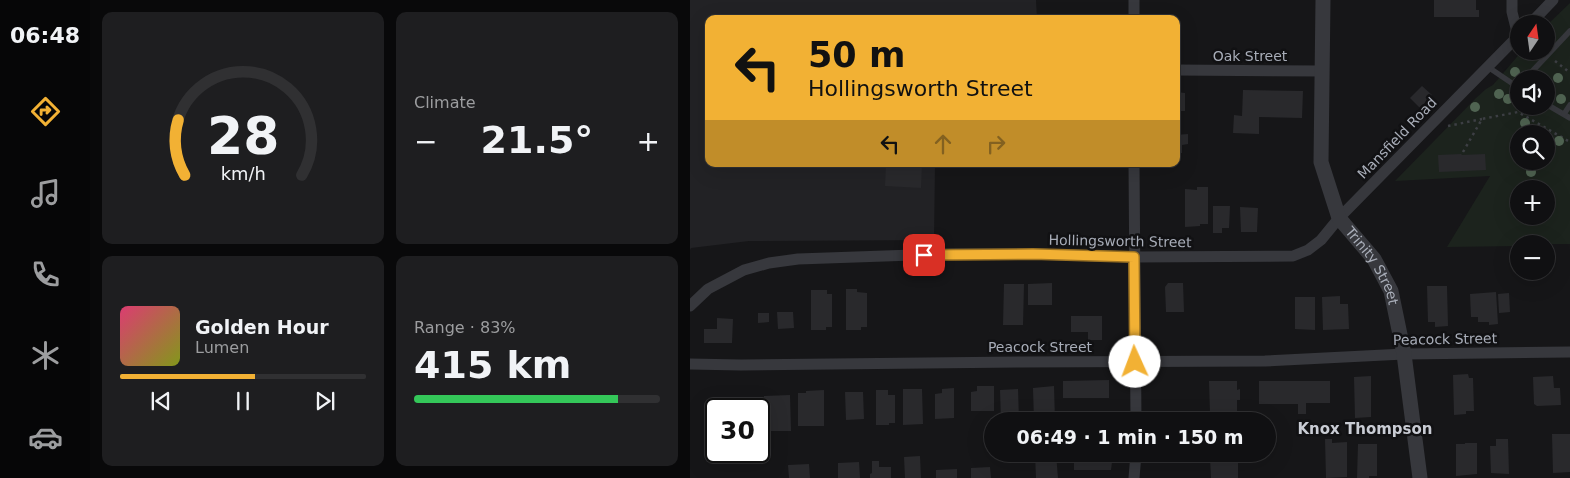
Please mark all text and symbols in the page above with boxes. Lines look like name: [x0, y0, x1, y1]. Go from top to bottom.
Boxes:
north arrow: [1510, 15, 1555, 60]
map controls: [1510, 15, 1555, 280]
text: 06:48: [10, 23, 80, 48]
icon: left: [725, 35, 790, 100]
text: 50 m: [808, 35, 905, 75]
street label: Oak Street: [1213, 48, 1288, 64]
button: sound: [1510, 70, 1555, 115]
text: Hollingsworth Street: [808, 76, 1033, 101]
text: Climate: [414, 93, 476, 112]
icon: directions: [28, 94, 63, 129]
street label: Mansfield Road: [1354, 94, 1440, 182]
text: 28: [207, 106, 279, 166]
text: 21.5°: [481, 118, 593, 162]
text: −: [414, 125, 437, 158]
text: +: [637, 125, 660, 158]
button: search: [1510, 125, 1555, 170]
icon: left: [876, 130, 904, 158]
icon: ahead: [929, 130, 957, 158]
icon: right: [982, 130, 1010, 158]
text: km/h: [220, 163, 266, 184]
icon: music: [28, 176, 63, 211]
button: +: [1510, 180, 1555, 225]
street label: Trinity Street: [1342, 223, 1402, 307]
street label: Hollingsworth Street: [1048, 232, 1192, 250]
pin: [903, 234, 945, 276]
button: −: [1510, 235, 1555, 280]
icon: arrive: [910, 241, 938, 269]
icon: phone: [28, 257, 63, 292]
text: Golden Hour: [195, 316, 329, 338]
text: Range · 83%: [414, 318, 516, 337]
street label: Peacock Street: [1393, 330, 1498, 348]
position arrow: [1108, 335, 1160, 387]
icon: climate: [28, 338, 63, 373]
text: Lumen: [195, 338, 249, 357]
street label: Peacock Street: [988, 339, 1093, 355]
text: 415 km: [414, 343, 571, 387]
icon: previous: [147, 387, 175, 415]
icon: pause: [229, 387, 257, 415]
icon: next: [311, 387, 339, 415]
speed limit sign: 30: [705, 398, 770, 463]
icon: car: [28, 420, 63, 455]
district label: Knox Thompson: [1298, 420, 1433, 438]
text: 06:49 · 1 min · 150 m: [1016, 426, 1244, 448]

